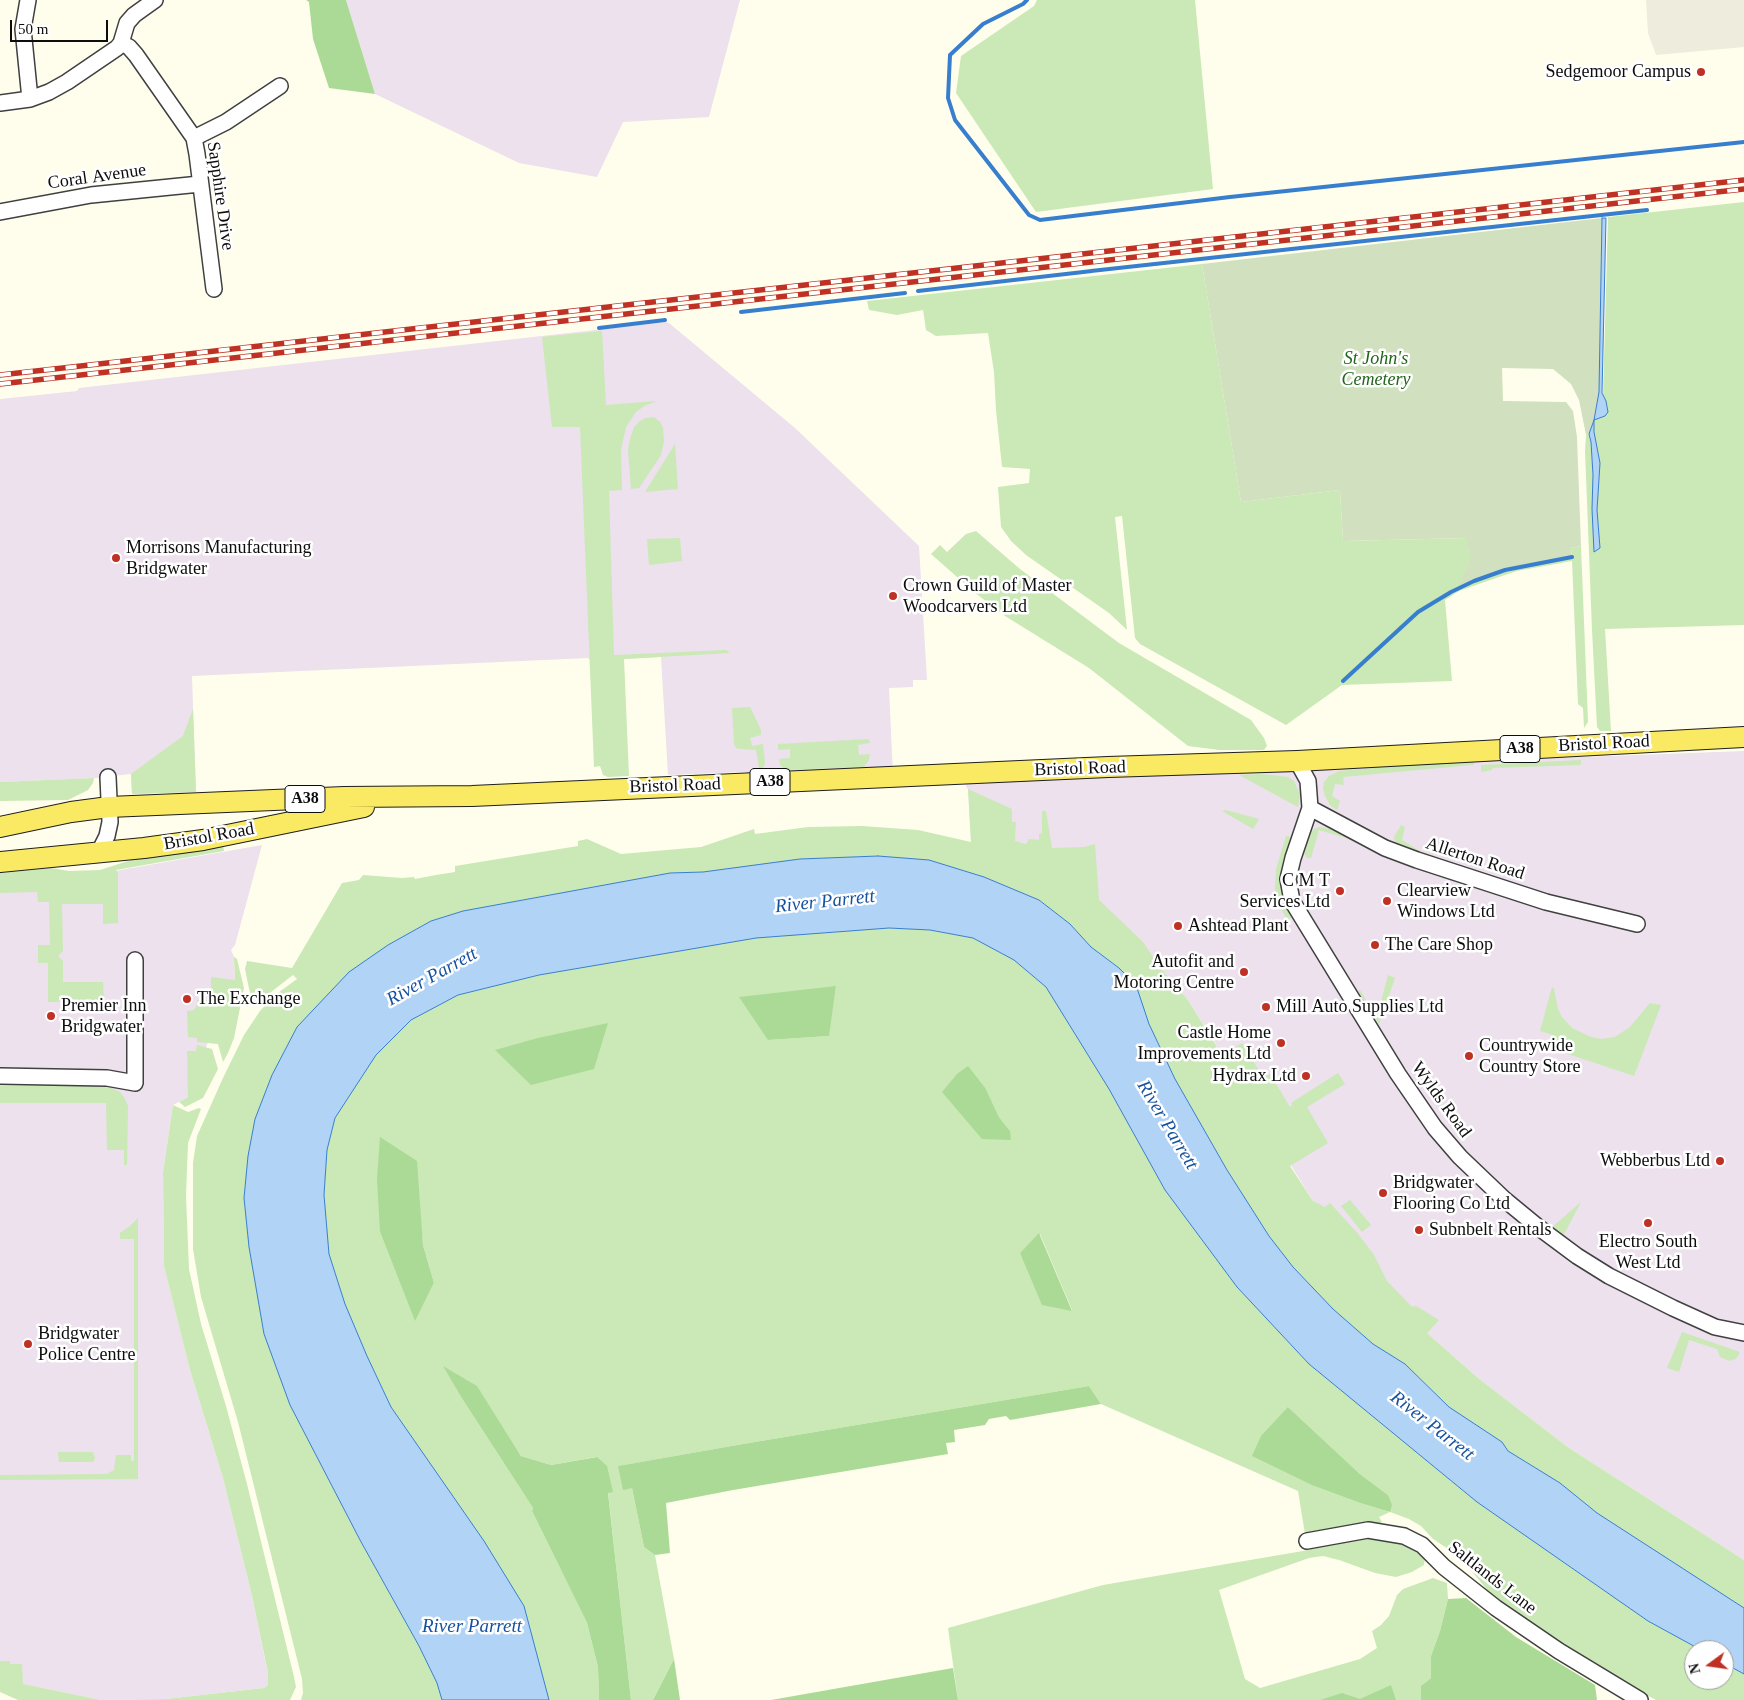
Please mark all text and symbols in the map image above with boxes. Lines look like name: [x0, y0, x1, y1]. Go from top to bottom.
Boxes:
scale bar: [12, 10, 110, 42]
text: 50 m: [18, 21, 48, 37]
place label: Sedgemoor Campus: [1546, 61, 1691, 83]
marker: Sedgemoor Campus: [1695, 66, 1707, 78]
street label: Sapphire Drive: [202, 140, 238, 252]
street label: Coral Avenue: [46, 159, 148, 195]
park label: St John's Cemetery: [1342, 348, 1410, 390]
place label: Morrisons Manufacturing Bridgwater: [126, 537, 311, 580]
marker: Morrisons Manufacturing Bridgwater: [110, 552, 122, 564]
place label: Crown Guild of Master Woodcarvers Ltd: [903, 575, 1071, 618]
marker: Crown Guild of Master Woodcarvers Ltd: [887, 590, 899, 602]
street label: Bristol Road: [1558, 731, 1650, 757]
road number: A38: [1500, 736, 1540, 762]
street label: Bristol Road: [1034, 757, 1126, 781]
road number: A38: [750, 769, 790, 796]
street label: Bristol Road: [629, 774, 721, 798]
road number: A38: [285, 786, 325, 812]
street label: Bristol Road: [162, 818, 256, 856]
street label: Allerton Road: [1423, 833, 1527, 885]
place label: C M T Services Ltd: [1240, 870, 1330, 912]
place label: Clearview Windows Ltd: [1397, 880, 1495, 922]
water label: River Parrett: [774, 885, 876, 919]
marker: C M T Services Ltd: [1334, 885, 1346, 897]
marker: Clearview Windows Ltd: [1381, 895, 1393, 907]
place label: Ashtead Plant: [1188, 915, 1288, 937]
marker: Ashtead Plant: [1172, 920, 1184, 932]
place label: The Care Shop: [1385, 934, 1493, 956]
marker: The Care Shop: [1369, 939, 1381, 951]
water label: River Parrett: [383, 943, 481, 1011]
place label: Autofit and Motoring Centre: [1114, 951, 1234, 994]
marker: Autofit and Motoring Centre: [1238, 966, 1250, 978]
place label: The Exchange: [197, 988, 300, 1010]
marker: The Exchange: [181, 993, 193, 1005]
place label: Premier Inn Bridgwater: [61, 995, 146, 1038]
place label: Mill Auto Supplies Ltd: [1276, 996, 1444, 1018]
marker: Mill Auto Supplies Ltd: [1260, 1001, 1272, 1013]
marker: Premier Inn Bridgwater: [45, 1010, 57, 1022]
place label: Castle Home Improvements Ltd: [1138, 1022, 1271, 1064]
place label: Countrywide Country Store: [1479, 1035, 1580, 1078]
marker: Castle Home Improvements Ltd: [1275, 1037, 1287, 1049]
marker: Countrywide Country Store: [1463, 1050, 1475, 1062]
street label: Wylds Road: [1406, 1058, 1476, 1142]
place label: Hydrax Ltd: [1213, 1065, 1296, 1087]
marker: Hydrax Ltd: [1300, 1070, 1312, 1082]
water label: River Parrett: [1131, 1076, 1203, 1174]
place label: Webberbus Ltd: [1600, 1150, 1710, 1172]
marker: Webberbus Ltd: [1714, 1155, 1726, 1167]
place label: Bridgwater Flooring Co Ltd: [1393, 1172, 1510, 1214]
marker: Bridgwater Flooring Co Ltd: [1377, 1187, 1389, 1199]
marker: Electro South West Ltd: [1642, 1217, 1654, 1229]
place label: Subnbelt Rentals: [1429, 1219, 1551, 1241]
marker: Subnbelt Rentals: [1413, 1224, 1425, 1236]
place label: Electro South West Ltd: [1599, 1231, 1697, 1274]
place label: Bridgwater Police Centre: [38, 1323, 135, 1366]
marker: Bridgwater Police Centre: [22, 1338, 34, 1350]
water label: River Parrett: [1386, 1386, 1478, 1466]
street label: Saltlands Lane: [1443, 1537, 1541, 1619]
water label: River Parrett: [422, 1616, 522, 1638]
north arrow: [1684, 1640, 1734, 1690]
text: N: [1686, 1662, 1703, 1675]

